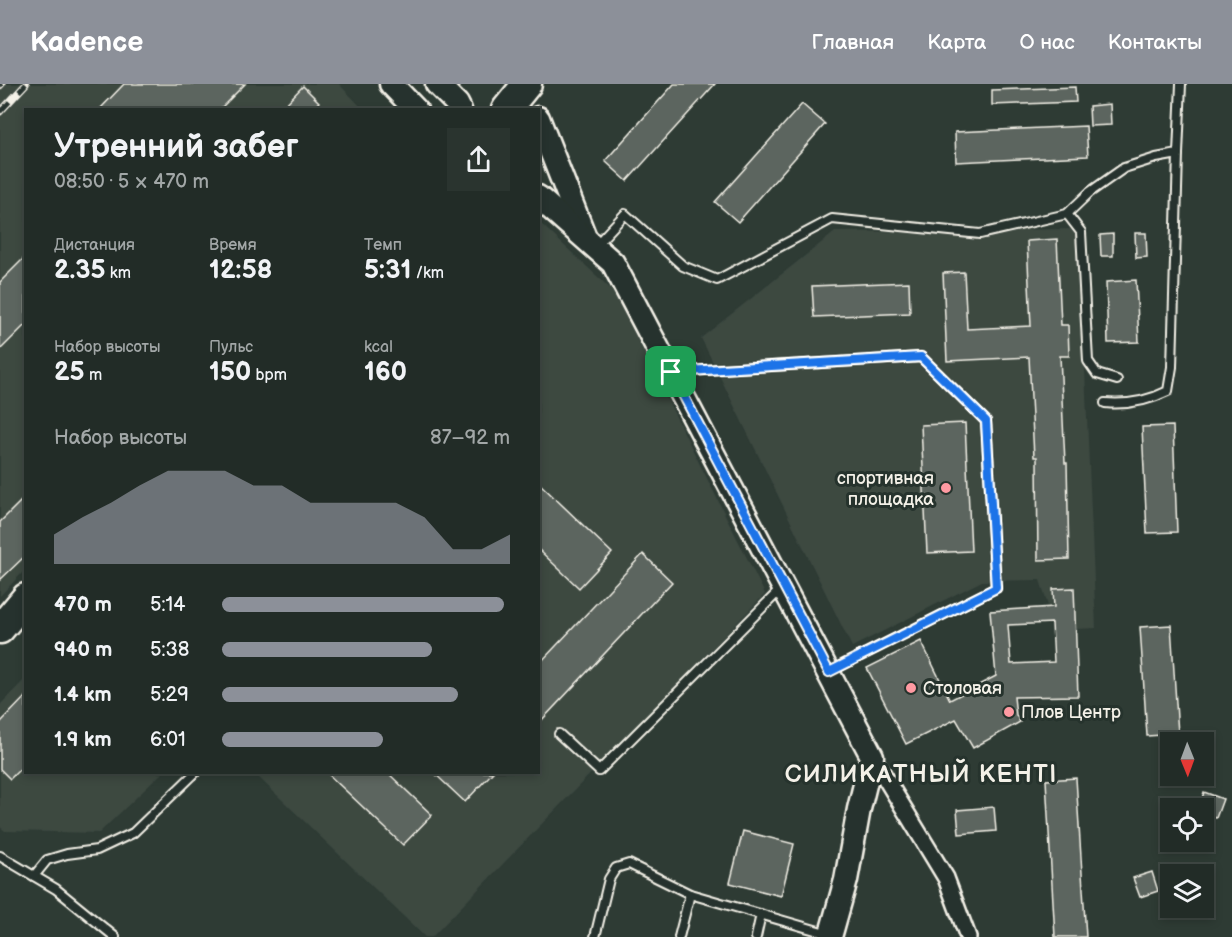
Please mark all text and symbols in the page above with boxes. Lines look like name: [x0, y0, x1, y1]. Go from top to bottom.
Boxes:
text: Kadence: [30, 26, 143, 59]
text: Главная: [811, 30, 894, 55]
text: Карта: [927, 30, 986, 55]
text: О нас: [1019, 30, 1075, 55]
text: Контакты: [1108, 30, 1202, 55]
text: Утренний забег: [54, 127, 299, 167]
button: share: [447, 128, 510, 191]
text: 08:50 · 5 × 470 m: [54, 170, 209, 194]
text: Дистанция: [54, 236, 135, 255]
text: Время: [209, 236, 257, 255]
text: Темп: [364, 236, 402, 255]
text: 2.35: [54, 255, 105, 286]
text: 12:58: [209, 255, 272, 286]
text: 5:31: [364, 255, 411, 286]
text: km: [105, 264, 131, 283]
text: /km: [411, 264, 444, 283]
text: Набор высоты: [54, 338, 161, 357]
text: Пульс: [209, 338, 253, 357]
text: kcal: [364, 338, 393, 357]
pin: [645, 346, 696, 397]
icon: arrive: [654, 355, 687, 388]
text: 25: [54, 357, 85, 388]
text: 150: [209, 357, 251, 388]
text: 160: [364, 357, 407, 388]
text: m: [85, 366, 102, 385]
text: bpm: [251, 366, 287, 385]
text: Набор высоты: [54, 426, 187, 450]
text: 87–92 m: [430, 426, 510, 450]
place label: спортивная площадка: [837, 468, 934, 510]
marker: спортивная площадка: [939, 481, 953, 495]
text: 470 m: [54, 593, 112, 617]
text: 5:14: [150, 593, 185, 617]
text: 940 m: [54, 638, 112, 662]
text: 5:38: [150, 638, 189, 662]
place label: Столовая: [923, 678, 1002, 699]
marker: Столовая: [904, 681, 918, 695]
text: 1.4 km: [54, 683, 112, 707]
text: 5:29: [150, 683, 189, 707]
place label: Плов Центр: [1021, 702, 1121, 723]
marker: Плов Центр: [1002, 705, 1016, 719]
text: 1.9 km: [54, 728, 111, 752]
text: 6:01: [150, 728, 186, 752]
north arrow: [1160, 732, 1214, 786]
map controls: [1160, 732, 1214, 918]
district label: СИЛИКАТНЫЙ КЕНТІ: [785, 758, 1057, 789]
button: locate: [1160, 798, 1214, 852]
button: layers: [1160, 864, 1214, 918]

